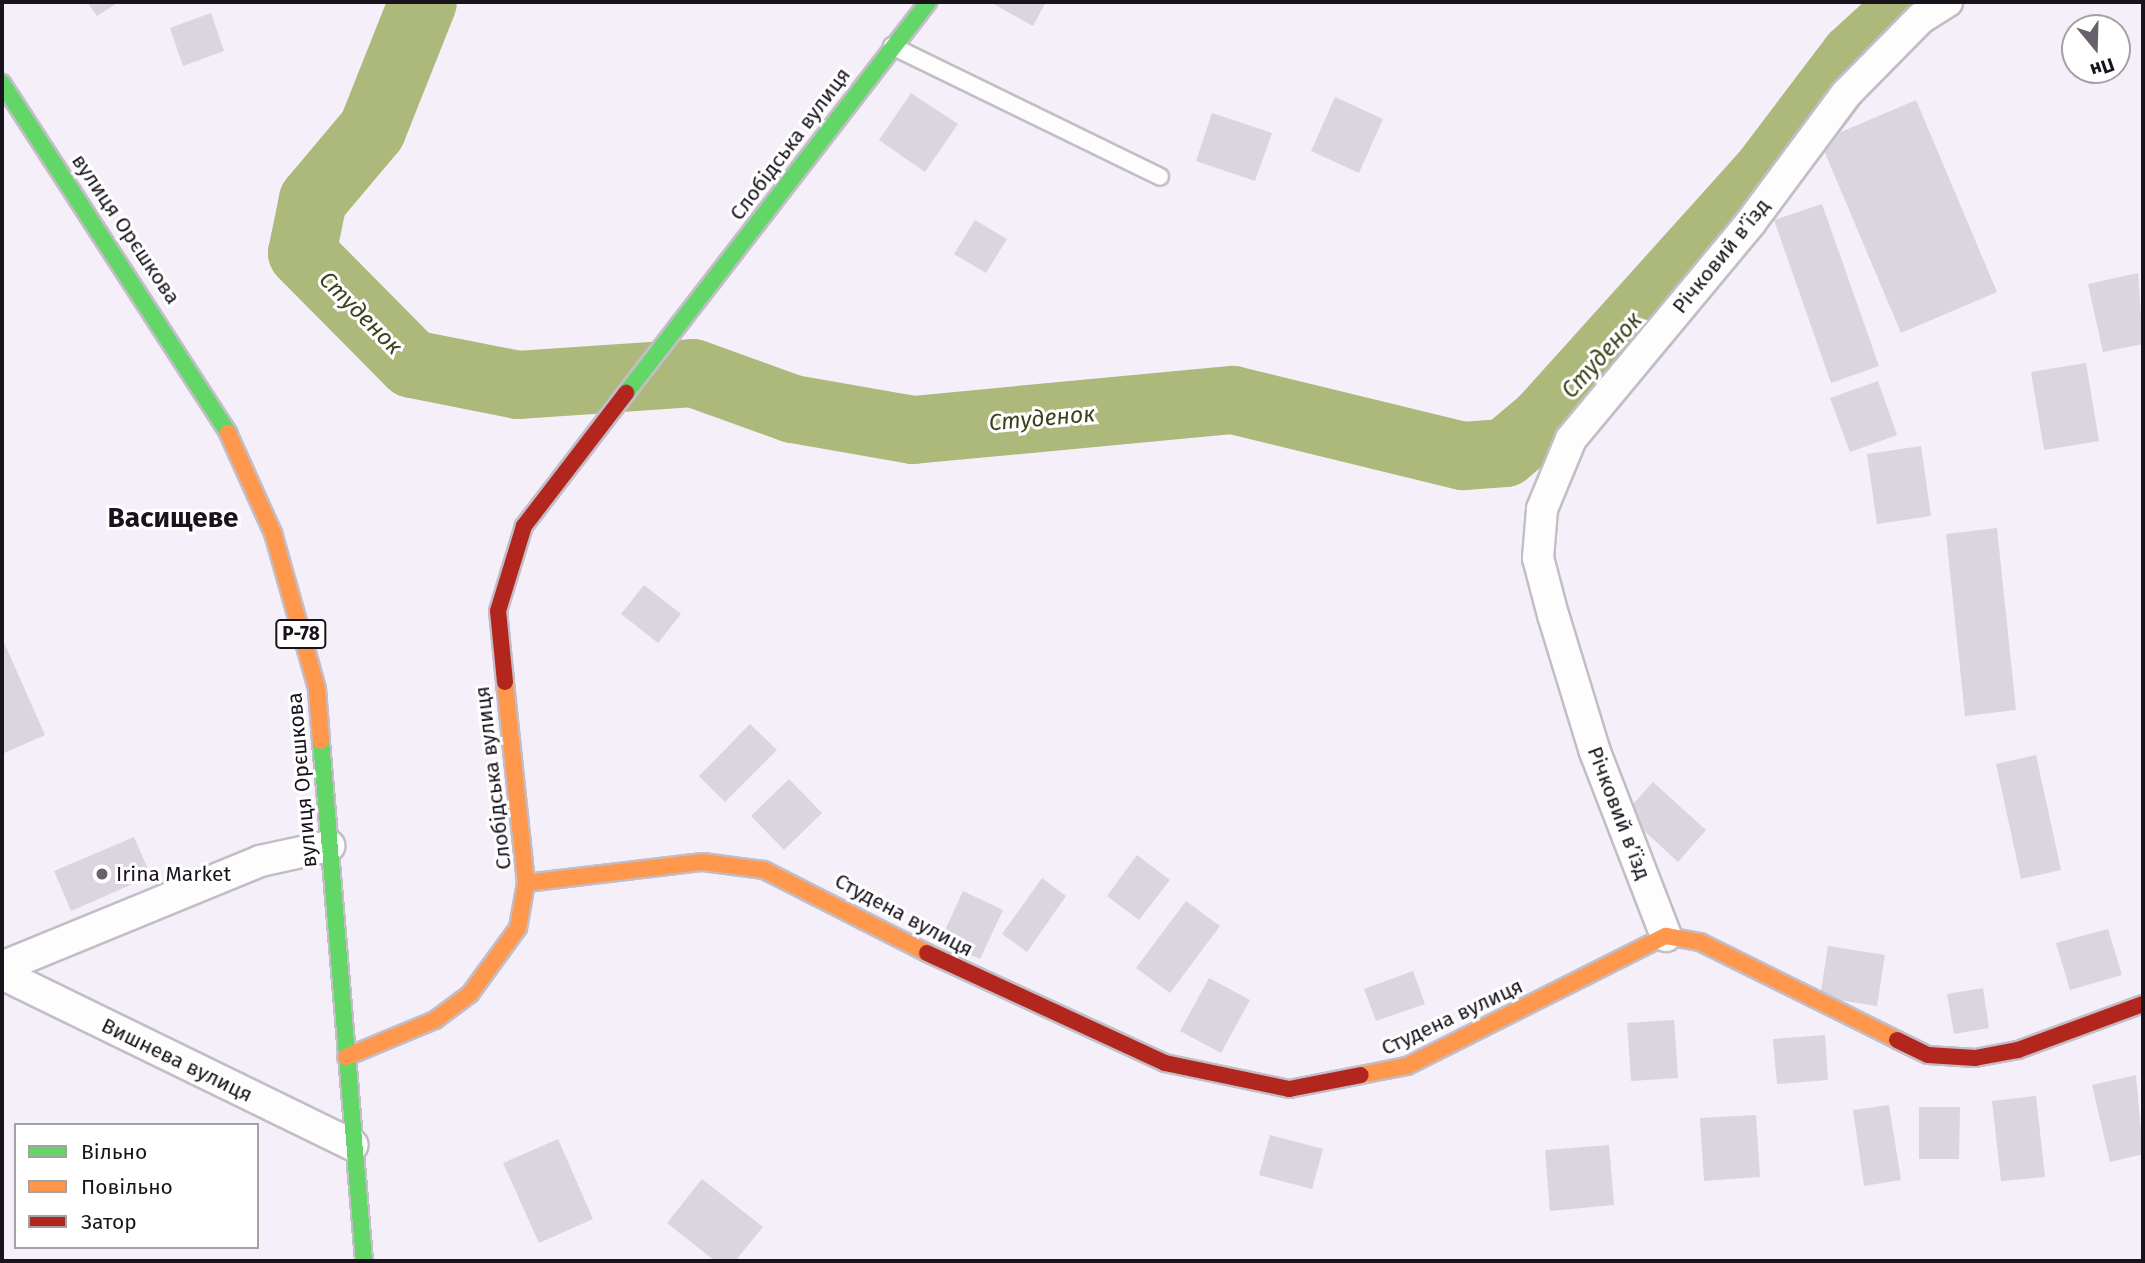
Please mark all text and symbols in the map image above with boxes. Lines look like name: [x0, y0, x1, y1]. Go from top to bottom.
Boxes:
north arrow: [2061, 14, 2131, 84]
text: Пн: [2087, 53, 2117, 82]
street label: Слобідська вулиця: [724, 63, 856, 225]
street label: вулиця Орєшкова: [66, 149, 186, 309]
street label: Річковий в’їзд: [1667, 193, 1775, 319]
water label: Студенок: [313, 265, 409, 361]
water label: Студенок: [1556, 306, 1648, 404]
water label: Студенок: [988, 400, 1096, 436]
district label: Васищеве: [108, 501, 238, 535]
road number: Р-78: [275, 618, 327, 650]
street label: Слобідська вулиця: [469, 685, 517, 871]
street label: вулиця Орєшкова: [282, 691, 322, 869]
street label: Річковий в’їзд: [1582, 743, 1656, 883]
place label: Irina Market: [116, 861, 231, 887]
marker: Irina Market: [94, 866, 110, 882]
street label: Студена вулиця: [831, 868, 977, 962]
street label: Студена вулиця: [1377, 973, 1527, 1061]
street label: Вишнева вулиця: [97, 1013, 257, 1107]
legend: [14, 1123, 259, 1249]
text: Вільно: [81, 1139, 147, 1165]
text: Повільно: [81, 1174, 173, 1200]
text: Затор: [81, 1209, 137, 1235]

